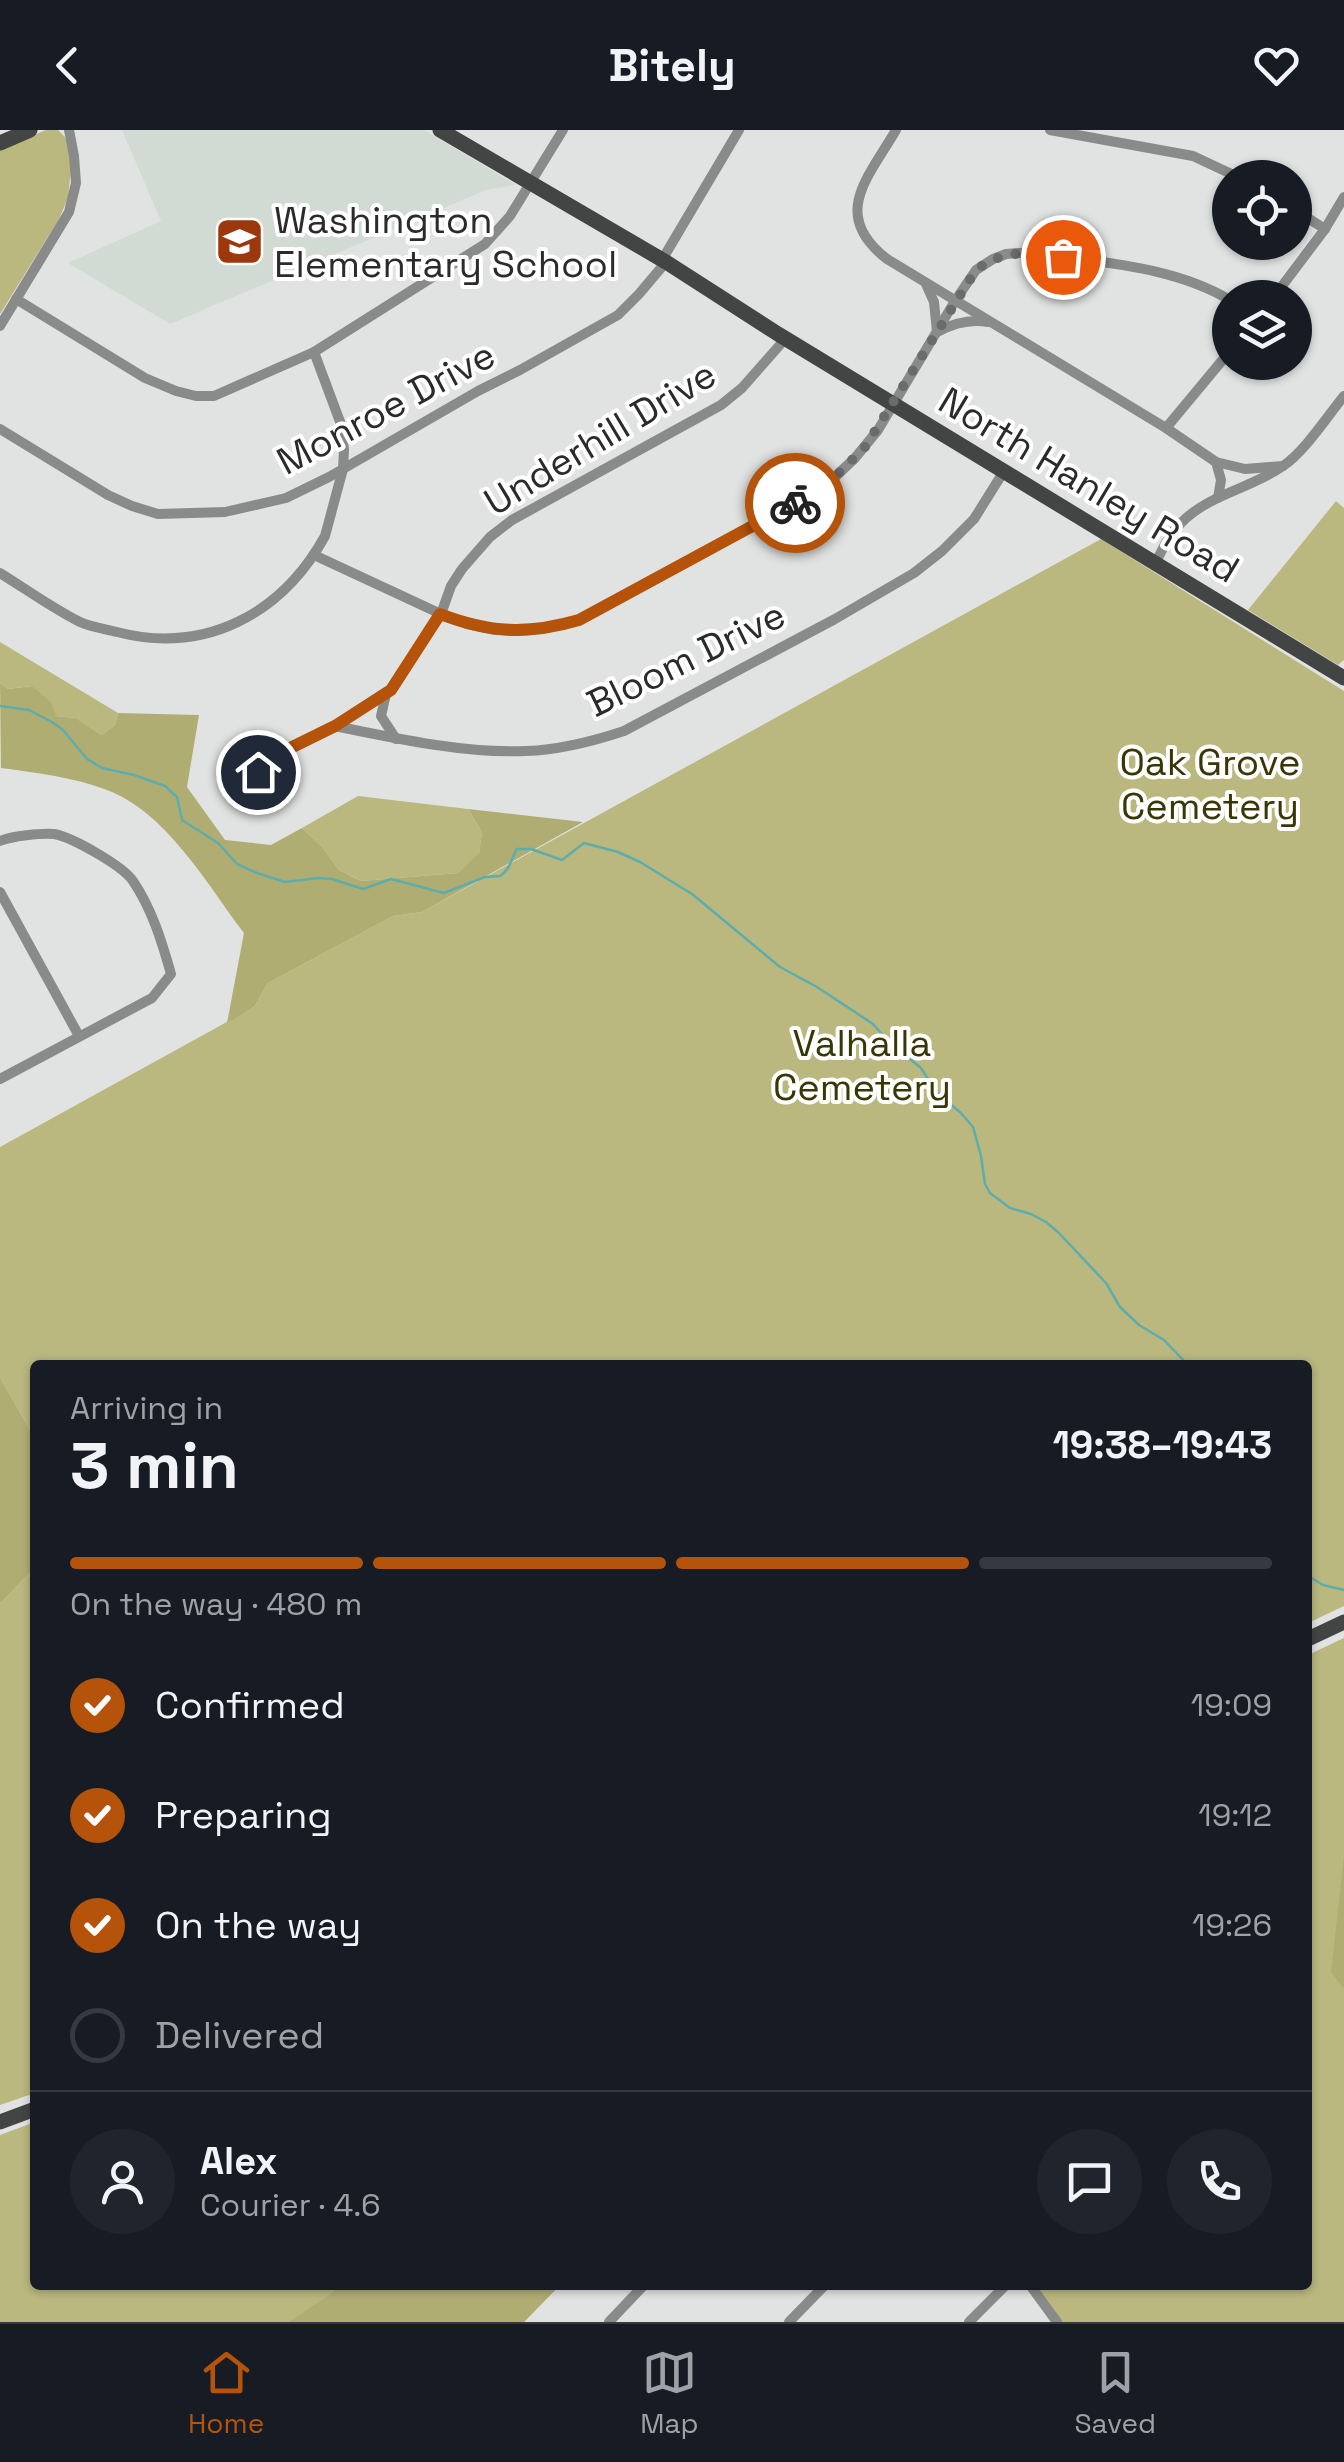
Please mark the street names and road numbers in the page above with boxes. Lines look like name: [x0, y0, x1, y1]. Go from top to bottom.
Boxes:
street label: Monroe Drive: [269, 330, 503, 486]
street label: Underhill Drive: [475, 350, 725, 526]
street label: North Hanley Road: [930, 376, 1248, 594]
street label: Bloom Drive: [579, 590, 793, 728]

